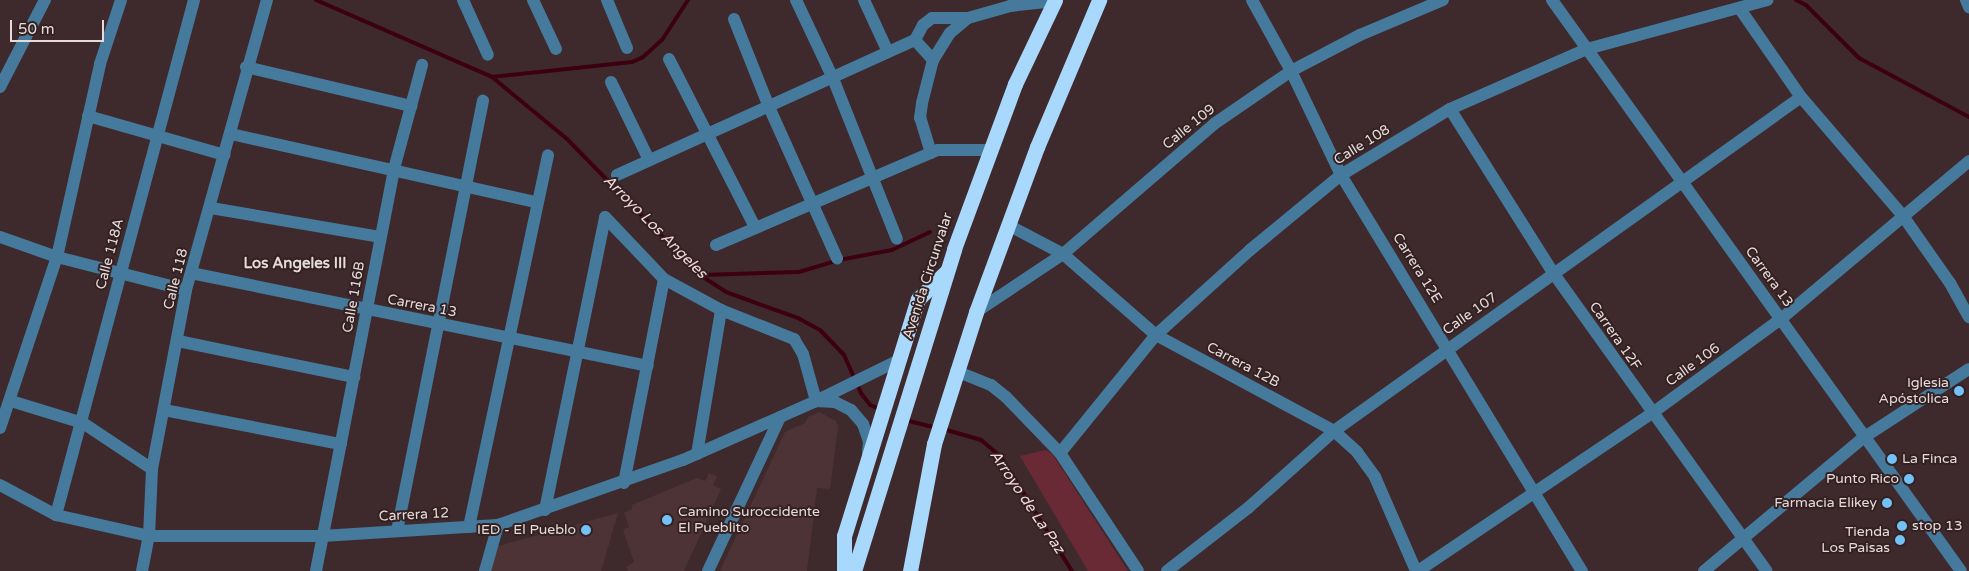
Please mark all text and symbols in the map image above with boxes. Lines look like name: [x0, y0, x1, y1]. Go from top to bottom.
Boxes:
scale bar: [12, 10, 106, 42]
text: 50 m: [18, 20, 55, 38]
street label: Calle 109: [1159, 101, 1219, 153]
street label: Calle 108: [1331, 121, 1393, 169]
water label: Arroyo Los Angeles: [600, 172, 710, 282]
street label: Avenida Circunvalar: [900, 211, 956, 341]
street label: Calle 118A: [92, 217, 128, 291]
street label: Carrera 12E: [1389, 230, 1445, 306]
street label: Carrera 13: [1741, 244, 1797, 310]
street label: Calle 118: [160, 247, 192, 311]
district label: Los Angeles III: [243, 255, 347, 273]
street label: Calle 116B: [339, 260, 369, 334]
street label: Calle 107: [1440, 289, 1500, 339]
street label: Carrera 13: [386, 291, 458, 321]
street label: Carrera 12F: [1585, 299, 1645, 373]
street label: Carrera 12B: [1204, 339, 1282, 391]
street label: Calle 106: [1663, 340, 1723, 390]
place label: Iglesia Apóstolica: [1879, 375, 1949, 408]
marker: Iglesia Apóstolica: [1953, 385, 1965, 397]
water label: Arroyo de La Paz: [986, 447, 1068, 557]
place label: La Finca: [1902, 451, 1957, 467]
marker: La Finca: [1886, 453, 1898, 465]
place label: Punto Rico: [1826, 471, 1899, 487]
marker: Punto Rico: [1903, 473, 1915, 485]
place label: Farmacia Elikey: [1774, 495, 1877, 511]
marker: Farmacia Elikey: [1881, 497, 1893, 509]
place label: Camino Suroccidente El Pueblito: [678, 504, 820, 536]
street label: Carrera 12: [378, 505, 450, 525]
marker: Camino Suroccidente El Pueblito: [660, 513, 674, 527]
place label: stop 13: [1912, 518, 1962, 534]
marker: stop 13: [1896, 520, 1908, 532]
place label: IED - El Pueblo: [477, 522, 576, 538]
marker: IED - El Pueblo: [580, 524, 592, 536]
place label: Tienda Los Paisas: [1821, 524, 1890, 556]
marker: Tienda Los Paisas: [1894, 534, 1906, 546]

